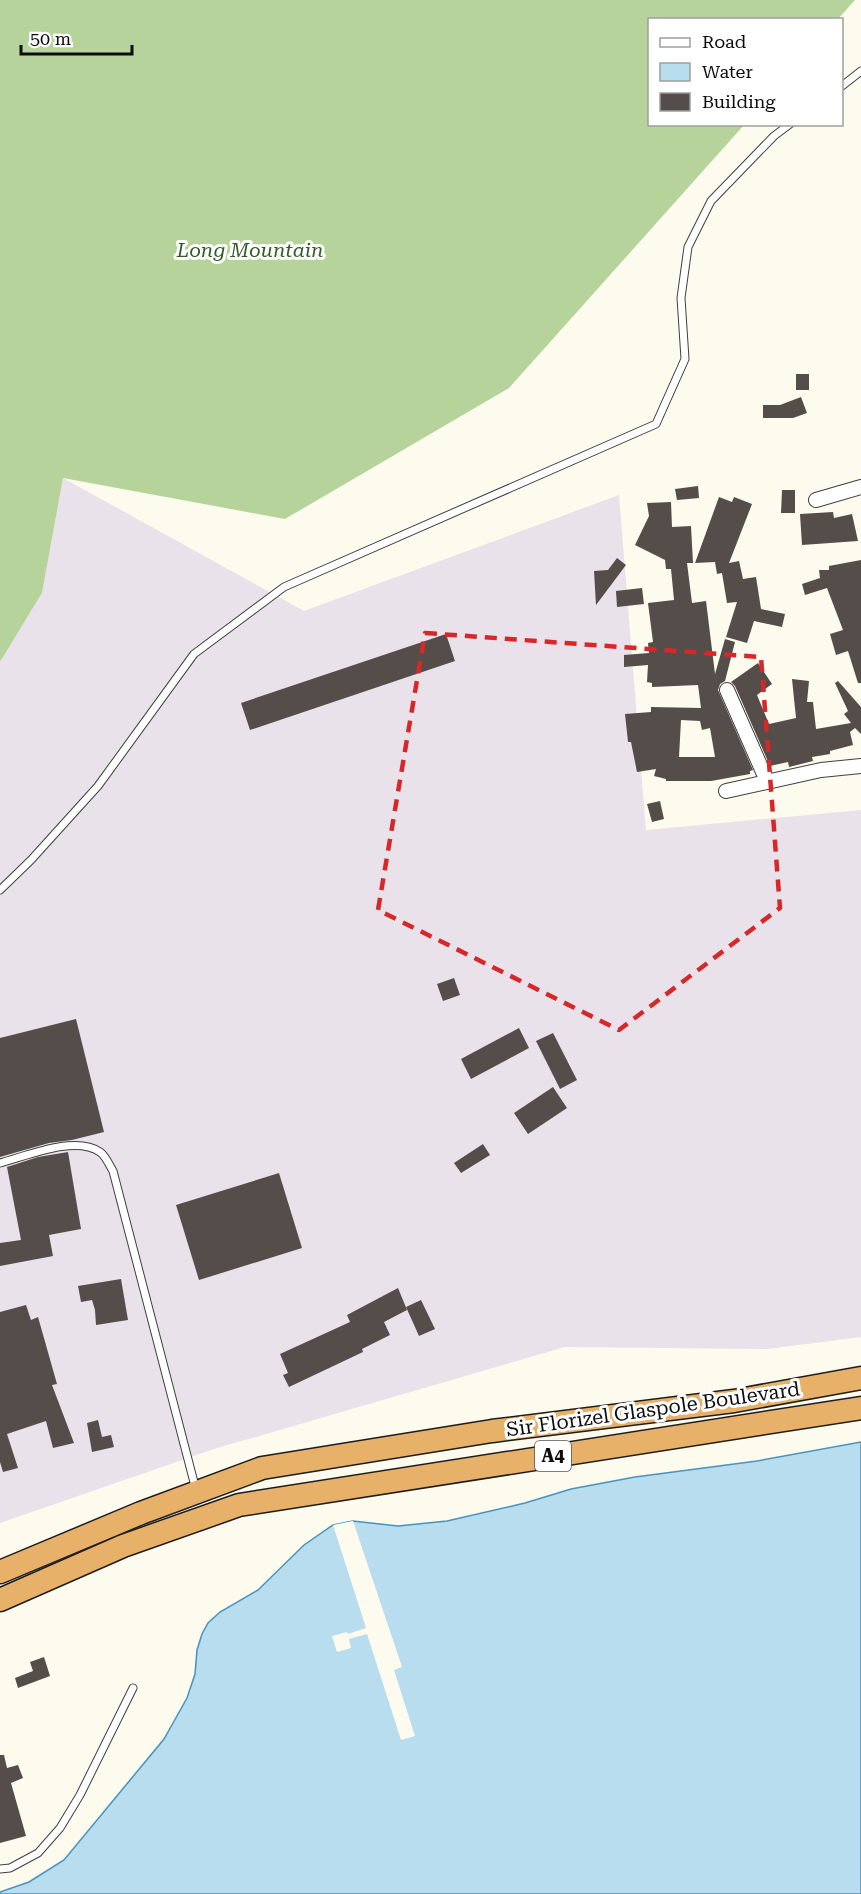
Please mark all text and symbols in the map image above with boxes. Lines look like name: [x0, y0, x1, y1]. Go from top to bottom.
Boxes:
scale bar: [21, 18, 132, 56]
legend: [648, 18, 843, 126]
text: 50 m: [30, 28, 71, 49]
text: Road: [702, 31, 747, 52]
text: Water: [702, 61, 753, 82]
text: Building: [702, 91, 776, 112]
park label: Long Mountain: [176, 238, 323, 262]
street label: Sir Florizel Glaspole Boulevard: [505, 1376, 801, 1441]
road number: A4: [535, 1441, 571, 1471]

